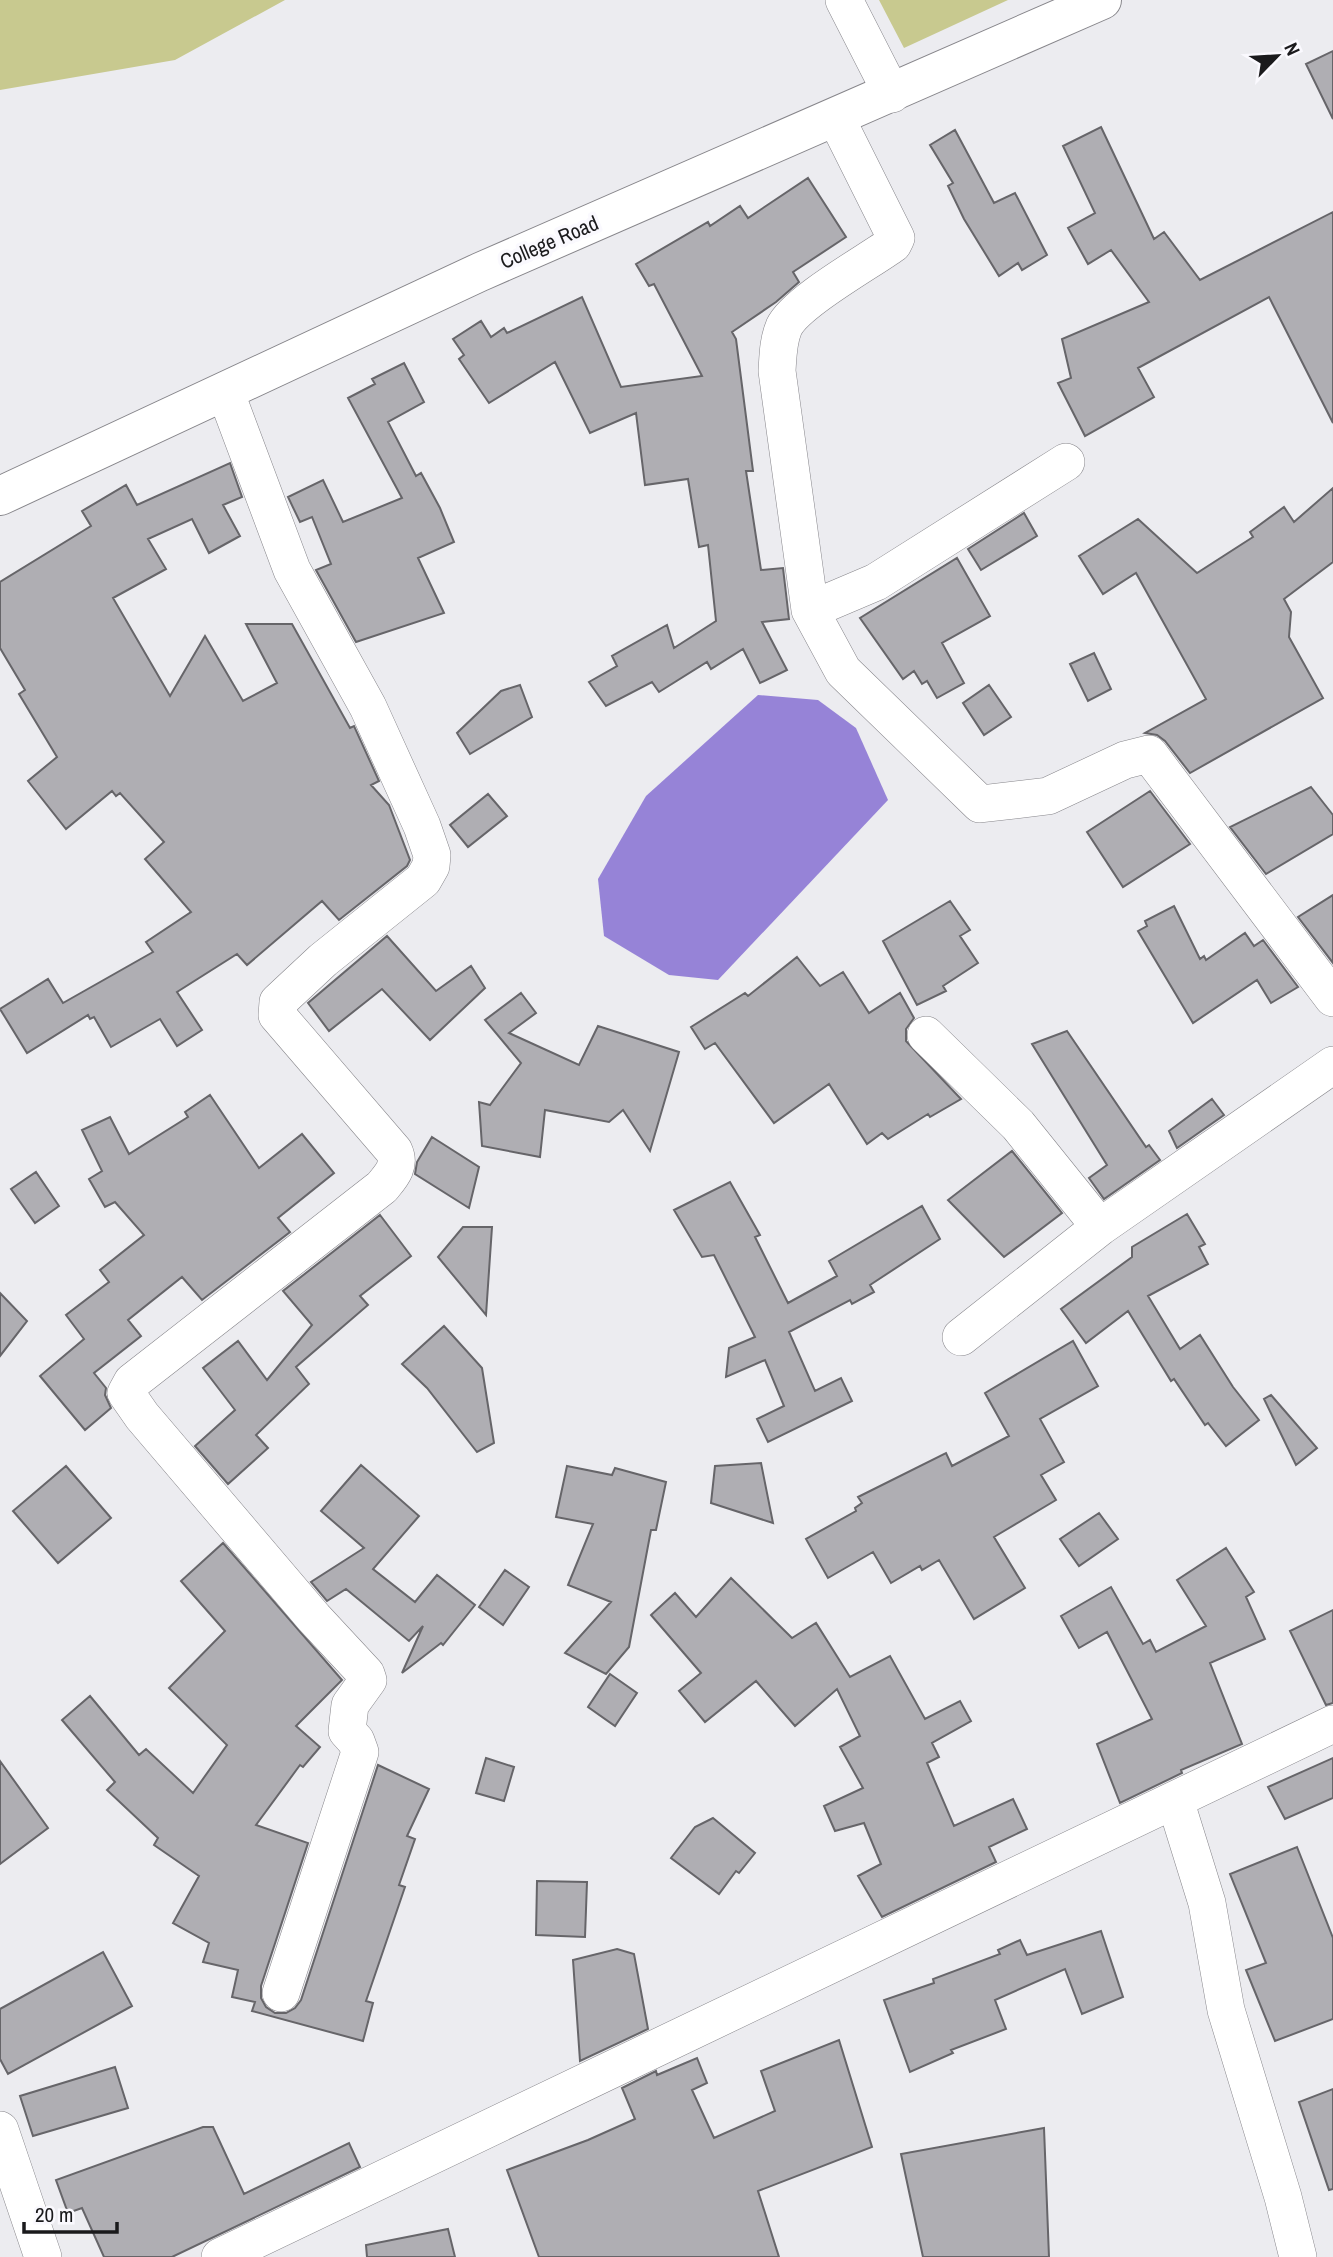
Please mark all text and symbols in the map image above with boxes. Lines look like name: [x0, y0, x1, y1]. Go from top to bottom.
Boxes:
north arrow: [1242, 21, 1312, 91]
text: N: [1278, 38, 1307, 59]
street label: College Road: [495, 208, 603, 276]
scale bar: [24, 2190, 117, 2234]
text: 20 m: [35, 2200, 73, 2229]

